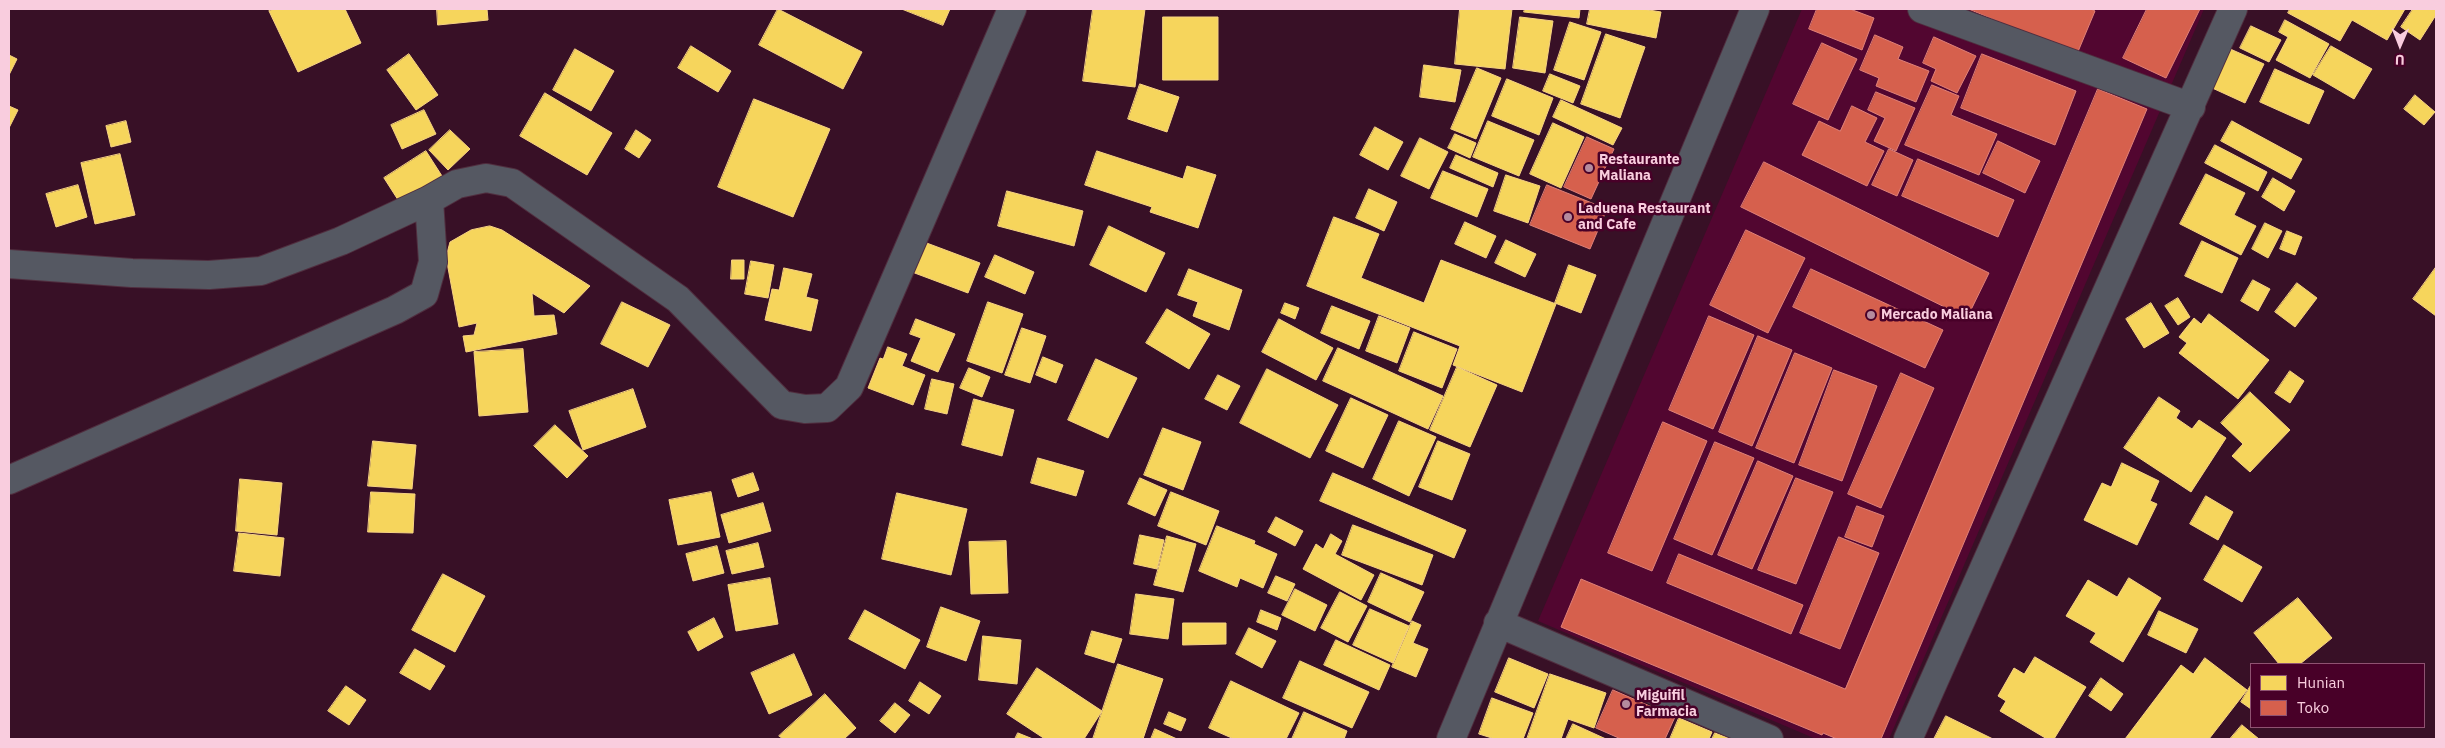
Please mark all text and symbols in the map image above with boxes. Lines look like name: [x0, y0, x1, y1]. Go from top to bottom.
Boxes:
north arrow: [2375, 20, 2425, 70]
text: U: [2395, 51, 2405, 69]
place label: Restaurante Maliana: [1599, 152, 1680, 184]
marker: Restaurante Maliana: [1583, 162, 1595, 174]
place label: Laduena Restaurant and Cafe: [1578, 201, 1711, 233]
marker: Laduena Restaurant and Cafe: [1562, 211, 1574, 223]
place label: Mercado Maliana: [1881, 307, 1993, 323]
marker: Mercado Maliana: [1865, 309, 1877, 321]
legend: [2250, 663, 2425, 728]
text: Hunian: [2297, 673, 2345, 692]
place label: Miguifil Farmacia: [1636, 688, 1697, 720]
marker: Miguifil Farmacia: [1620, 698, 1632, 710]
text: Toko: [2297, 698, 2329, 717]

